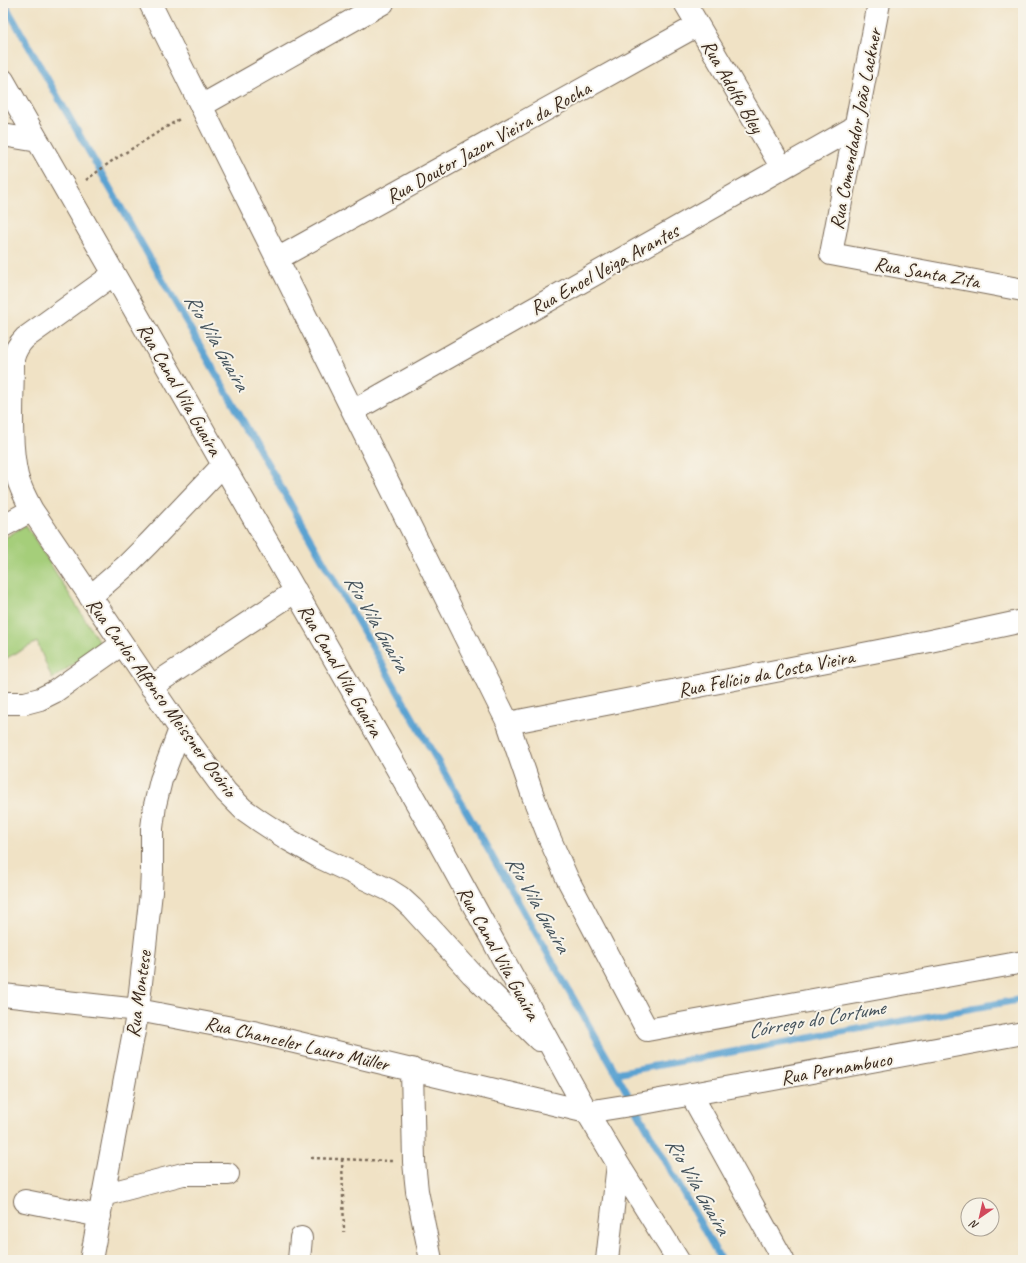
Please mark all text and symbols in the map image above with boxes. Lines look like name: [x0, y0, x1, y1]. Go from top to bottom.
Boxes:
street label: Rua Comendador João Lackner: [824, 25, 888, 232]
street label: Rua Adolfo Bley: [696, 35, 770, 138]
street label: Rua Doutor Jazon Vieira da Rocha: [382, 75, 597, 209]
street label: Rua Enoel Veiga Arantes: [526, 217, 685, 321]
street label: Rua Santa Zita: [872, 251, 983, 294]
water label: Rio Vila Guaíra: [179, 289, 256, 396]
street label: Rua Canal Vila Guaíra: [132, 319, 228, 461]
water label: Rio Vila Guaíra: [339, 570, 416, 677]
street label: Rua Carlos Affonso Meissner Osório: [81, 593, 243, 803]
street label: Rua Canal Vila Guaíra: [293, 600, 389, 742]
street label: Rua Felício da Costa Vieira: [676, 644, 858, 703]
water label: Rio Vila Guaíra: [500, 851, 577, 958]
street label: Rua Canal Vila Guaíra: [452, 882, 546, 1026]
street label: Rua Montese: [120, 948, 157, 1039]
water label: Córrego do Cortume: [746, 994, 889, 1044]
street label: Rua Chanceler Lauro Müller: [202, 1010, 393, 1077]
street label: Rua Pernambuco: [779, 1046, 894, 1091]
water label: Rio Vila Guaíra: [660, 1133, 737, 1240]
north arrow: [960, 1197, 1000, 1237]
text: N: [966, 1216, 981, 1233]

